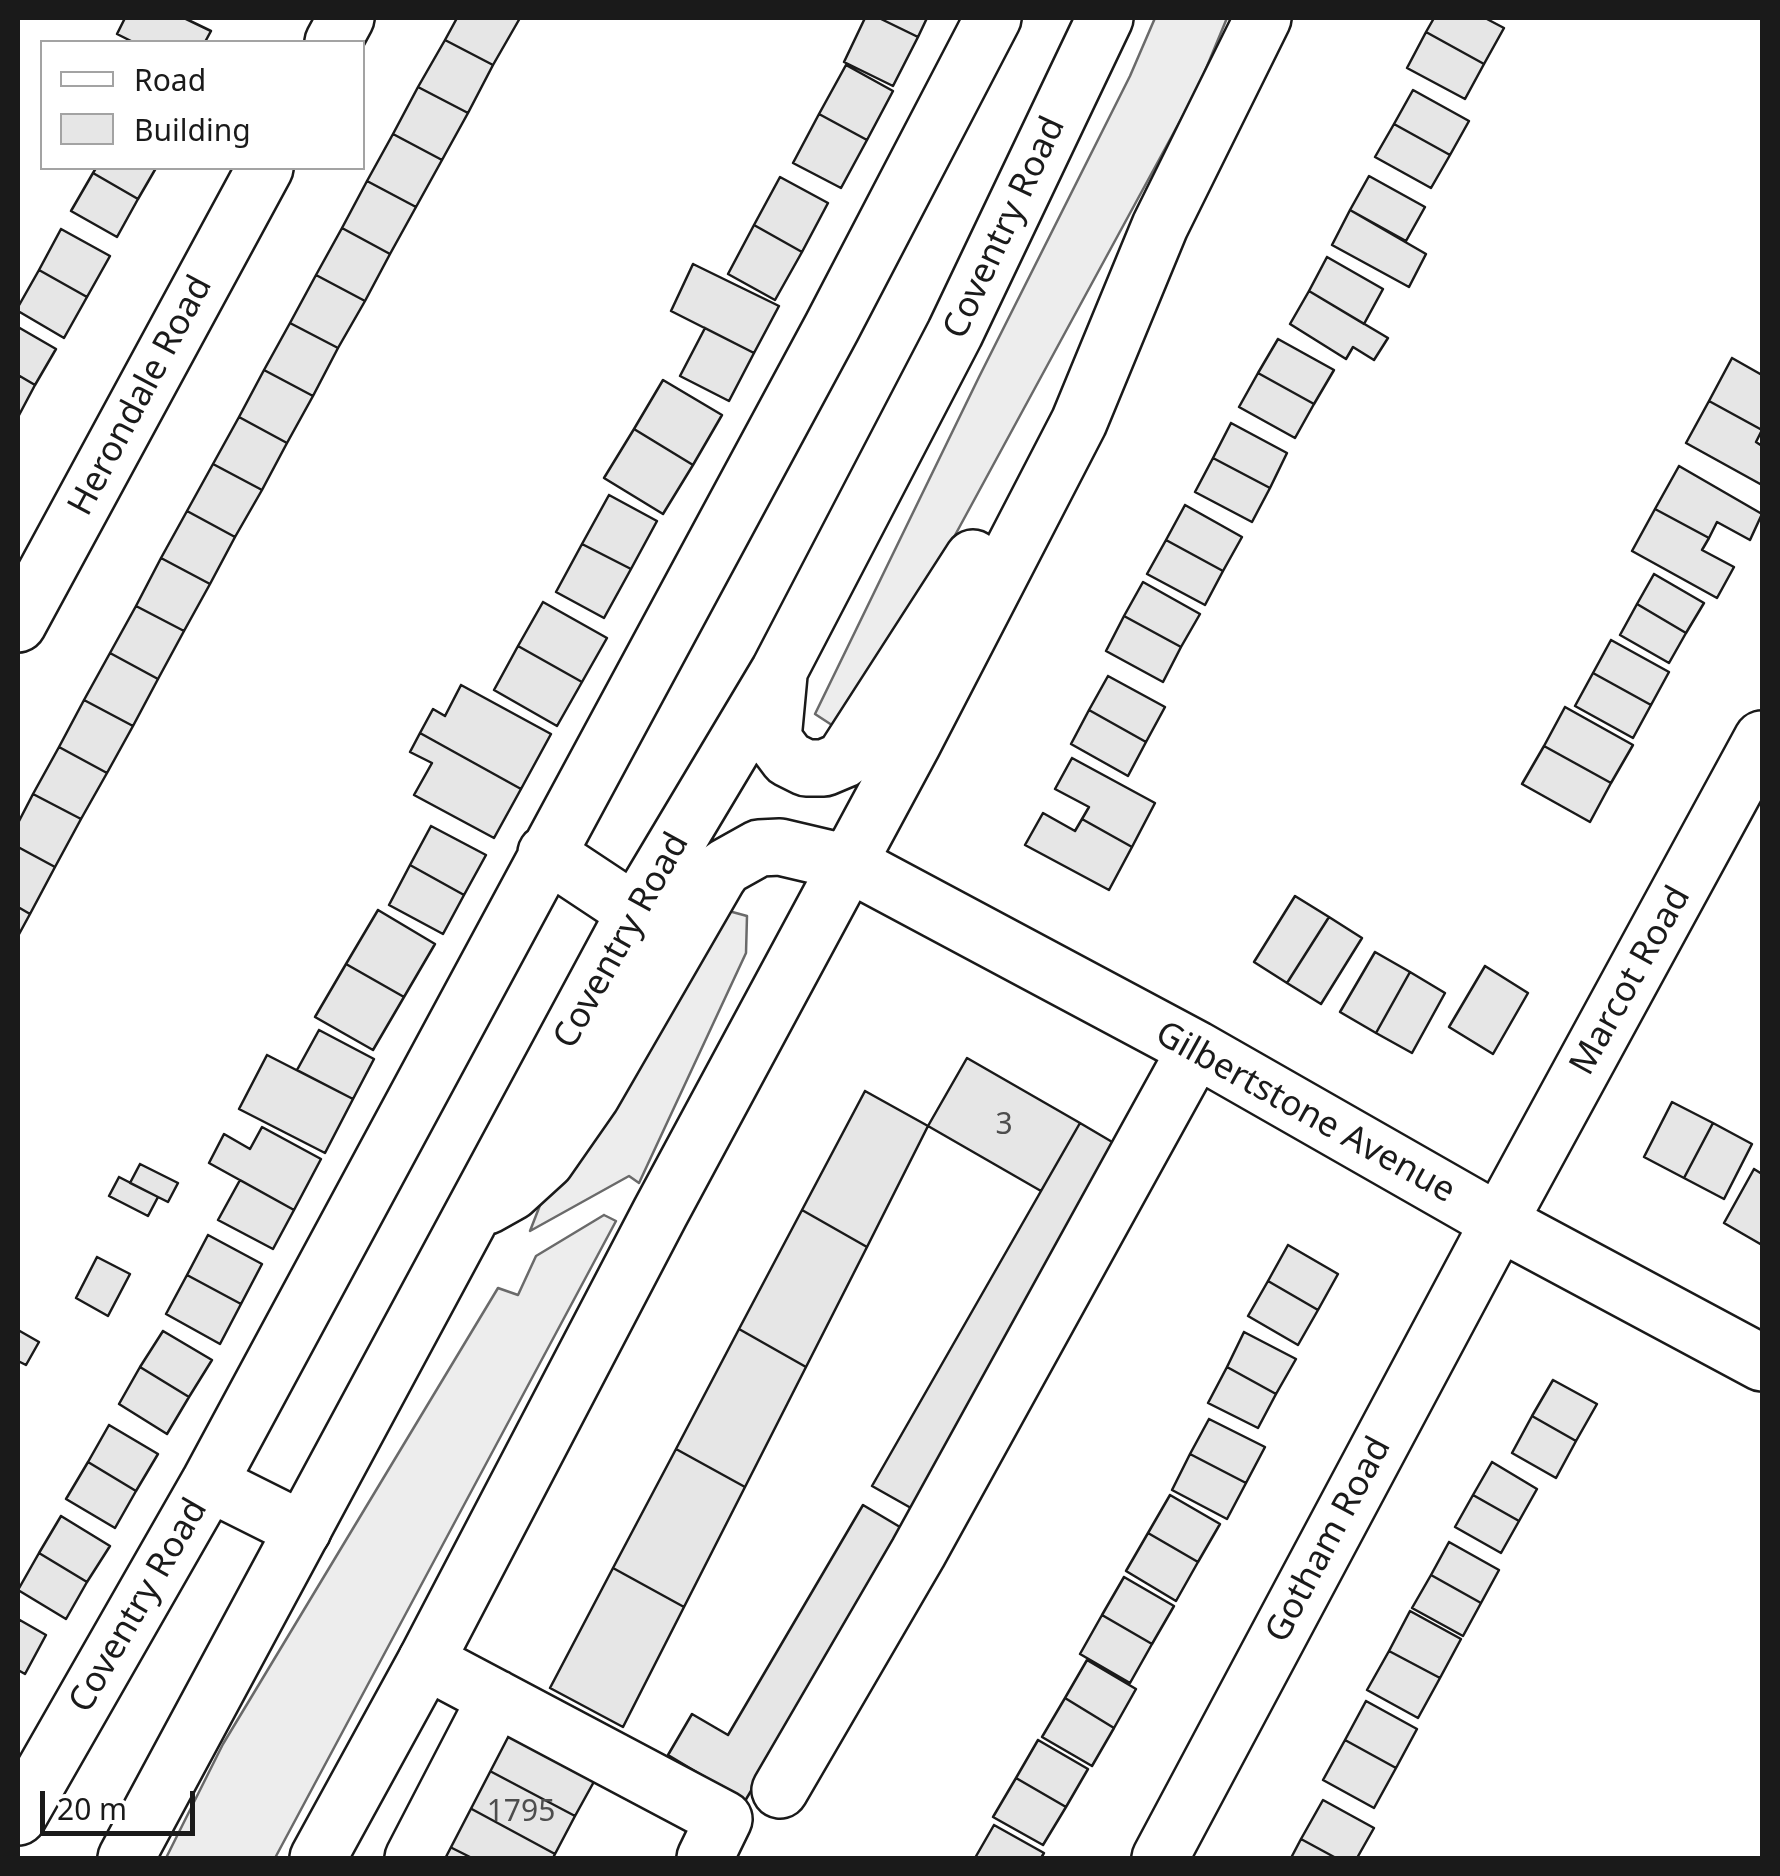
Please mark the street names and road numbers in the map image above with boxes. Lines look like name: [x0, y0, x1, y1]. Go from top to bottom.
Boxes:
street label: Coventry Road: [935, 110, 1075, 346]
street label: Herondale Road: [60, 269, 222, 523]
street label: Coventry Road: [545, 826, 699, 1056]
street label: Marcot Road: [1562, 879, 1700, 1083]
street label: Gilbertstone Avenue: [1148, 1013, 1462, 1213]
street label: Gotham Road: [1257, 1430, 1401, 1650]
street label: Coventry Road: [61, 1492, 217, 1720]

